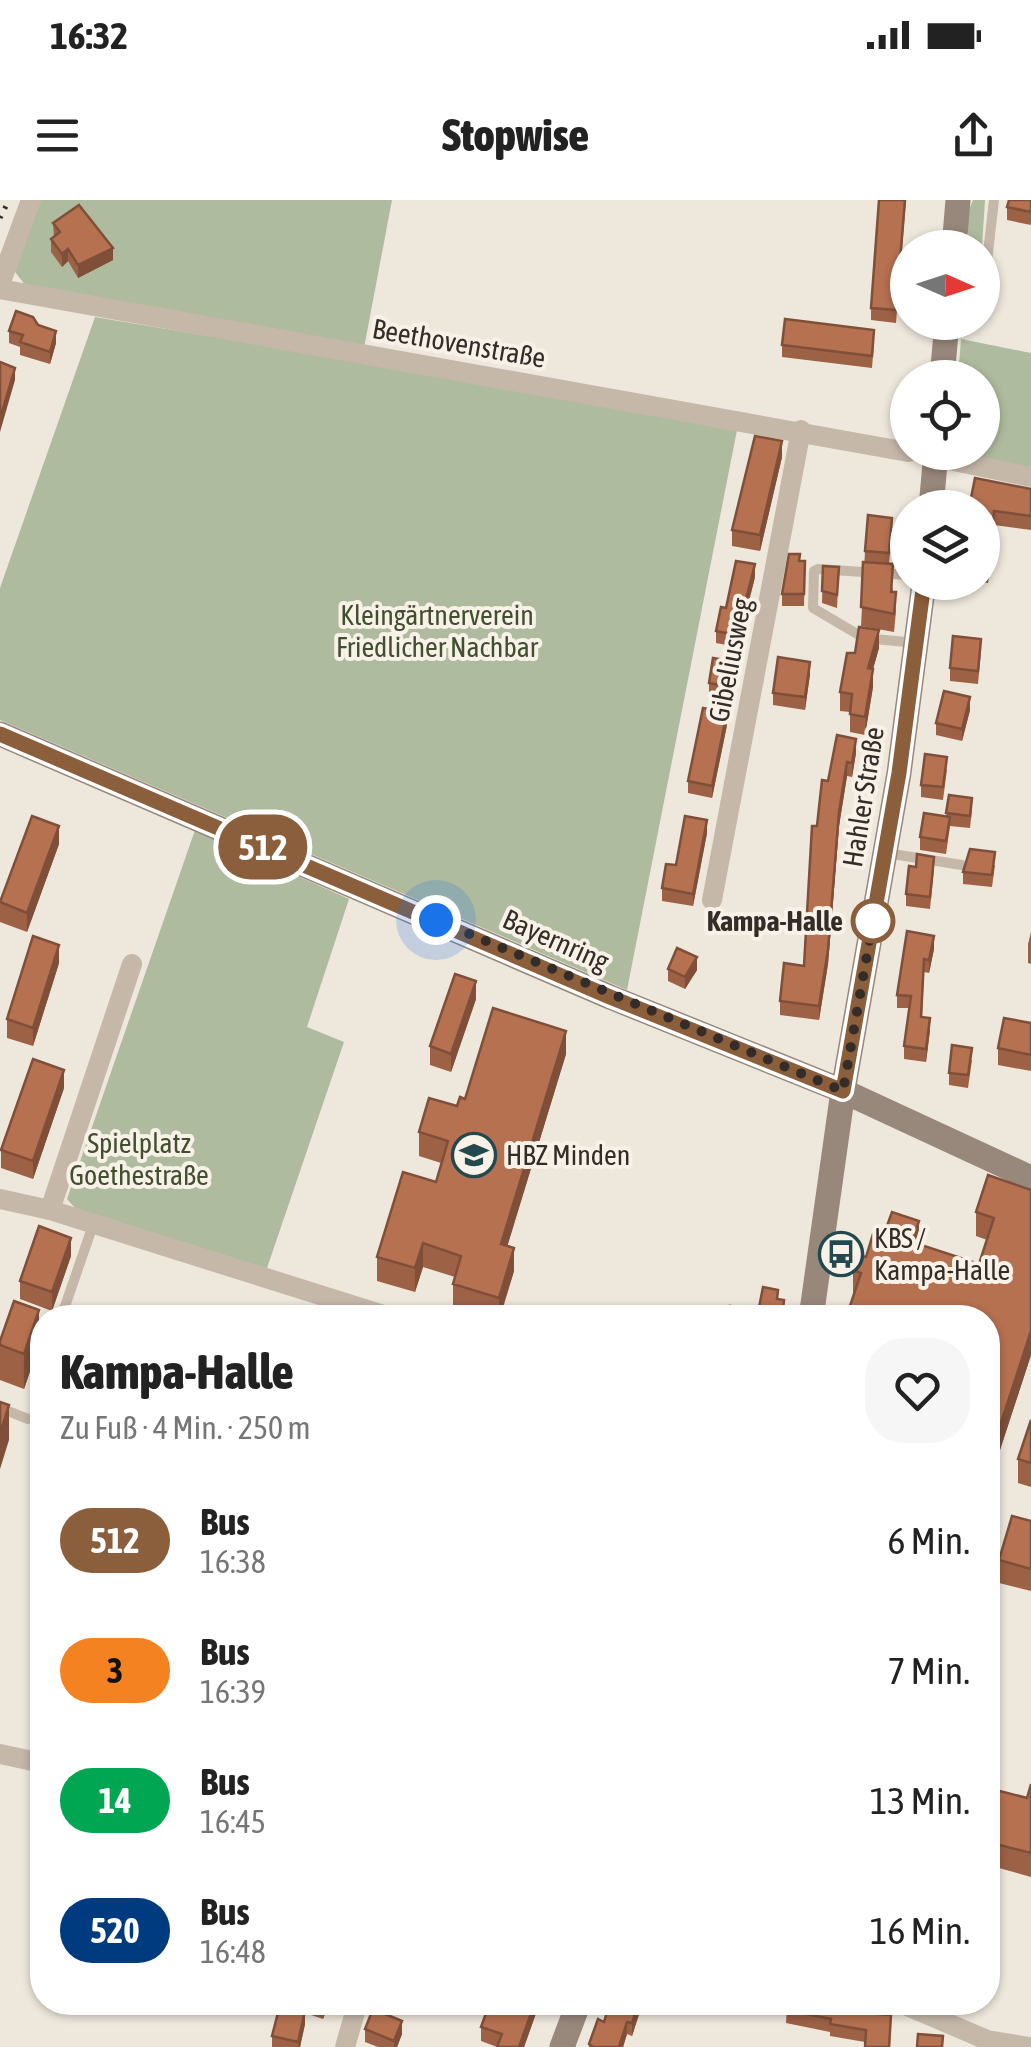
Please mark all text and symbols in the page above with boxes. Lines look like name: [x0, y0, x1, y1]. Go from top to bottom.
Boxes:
text: 16:32: [50, 14, 128, 57]
icon: menu: [30, 108, 85, 163]
icon: share: [946, 108, 1001, 163]
text: Stopwise: [442, 109, 589, 161]
north arrow: [890, 230, 1000, 340]
map controls: [890, 230, 1000, 600]
street label: Beethovenstraße: [370, 312, 548, 374]
button: locate: [890, 360, 1000, 470]
button: layers: [890, 490, 1000, 600]
street label: Gibeliusweg: [702, 595, 758, 725]
park label: Kleingärtnerverein Friedlicher Nachbar: [336, 599, 539, 663]
street label: Hahler Straße: [836, 725, 890, 869]
line badge: 512: [206, 814, 320, 880]
text: 512: [238, 827, 288, 867]
your location: [411, 895, 461, 945]
marker: Kampa-Halle: [852, 900, 894, 942]
street label: Bayernring: [498, 903, 614, 977]
place label: Kampa-Halle: [707, 905, 843, 937]
park label: Spielplatz Goethestraße: [69, 1127, 209, 1191]
school or university icon: HBZ Minden: [451, 1132, 497, 1178]
place label: HBZ Minden: [506, 1139, 630, 1171]
place label: KBS / Kampa-Halle: [874, 1222, 1010, 1286]
bus stop icon: KBS / Kampa-Halle: [818, 1231, 864, 1277]
button: heart: [865, 1338, 970, 1443]
text: Kampa-Halle: [60, 1344, 293, 1399]
text: Zu Fuß · 4 Min. · 250 m: [60, 1409, 311, 1446]
text: Bus: [200, 1500, 250, 1543]
text: 6 Min.: [888, 1519, 970, 1562]
text: 512: [90, 1520, 140, 1560]
text: 16:38: [200, 1543, 266, 1580]
text: Bus: [200, 1630, 250, 1673]
text: 7 Min.: [888, 1649, 970, 1692]
text: 3: [107, 1650, 123, 1690]
text: 16:39: [200, 1673, 266, 1710]
text: Bus: [200, 1760, 250, 1803]
text: 13 Min.: [870, 1779, 970, 1822]
text: 14: [99, 1780, 131, 1820]
text: 16:45: [200, 1803, 266, 1840]
text: Bus: [200, 1890, 250, 1933]
text: 16 Min.: [870, 1909, 970, 1952]
text: 520: [90, 1910, 140, 1950]
text: 16:48: [200, 1933, 266, 1970]

